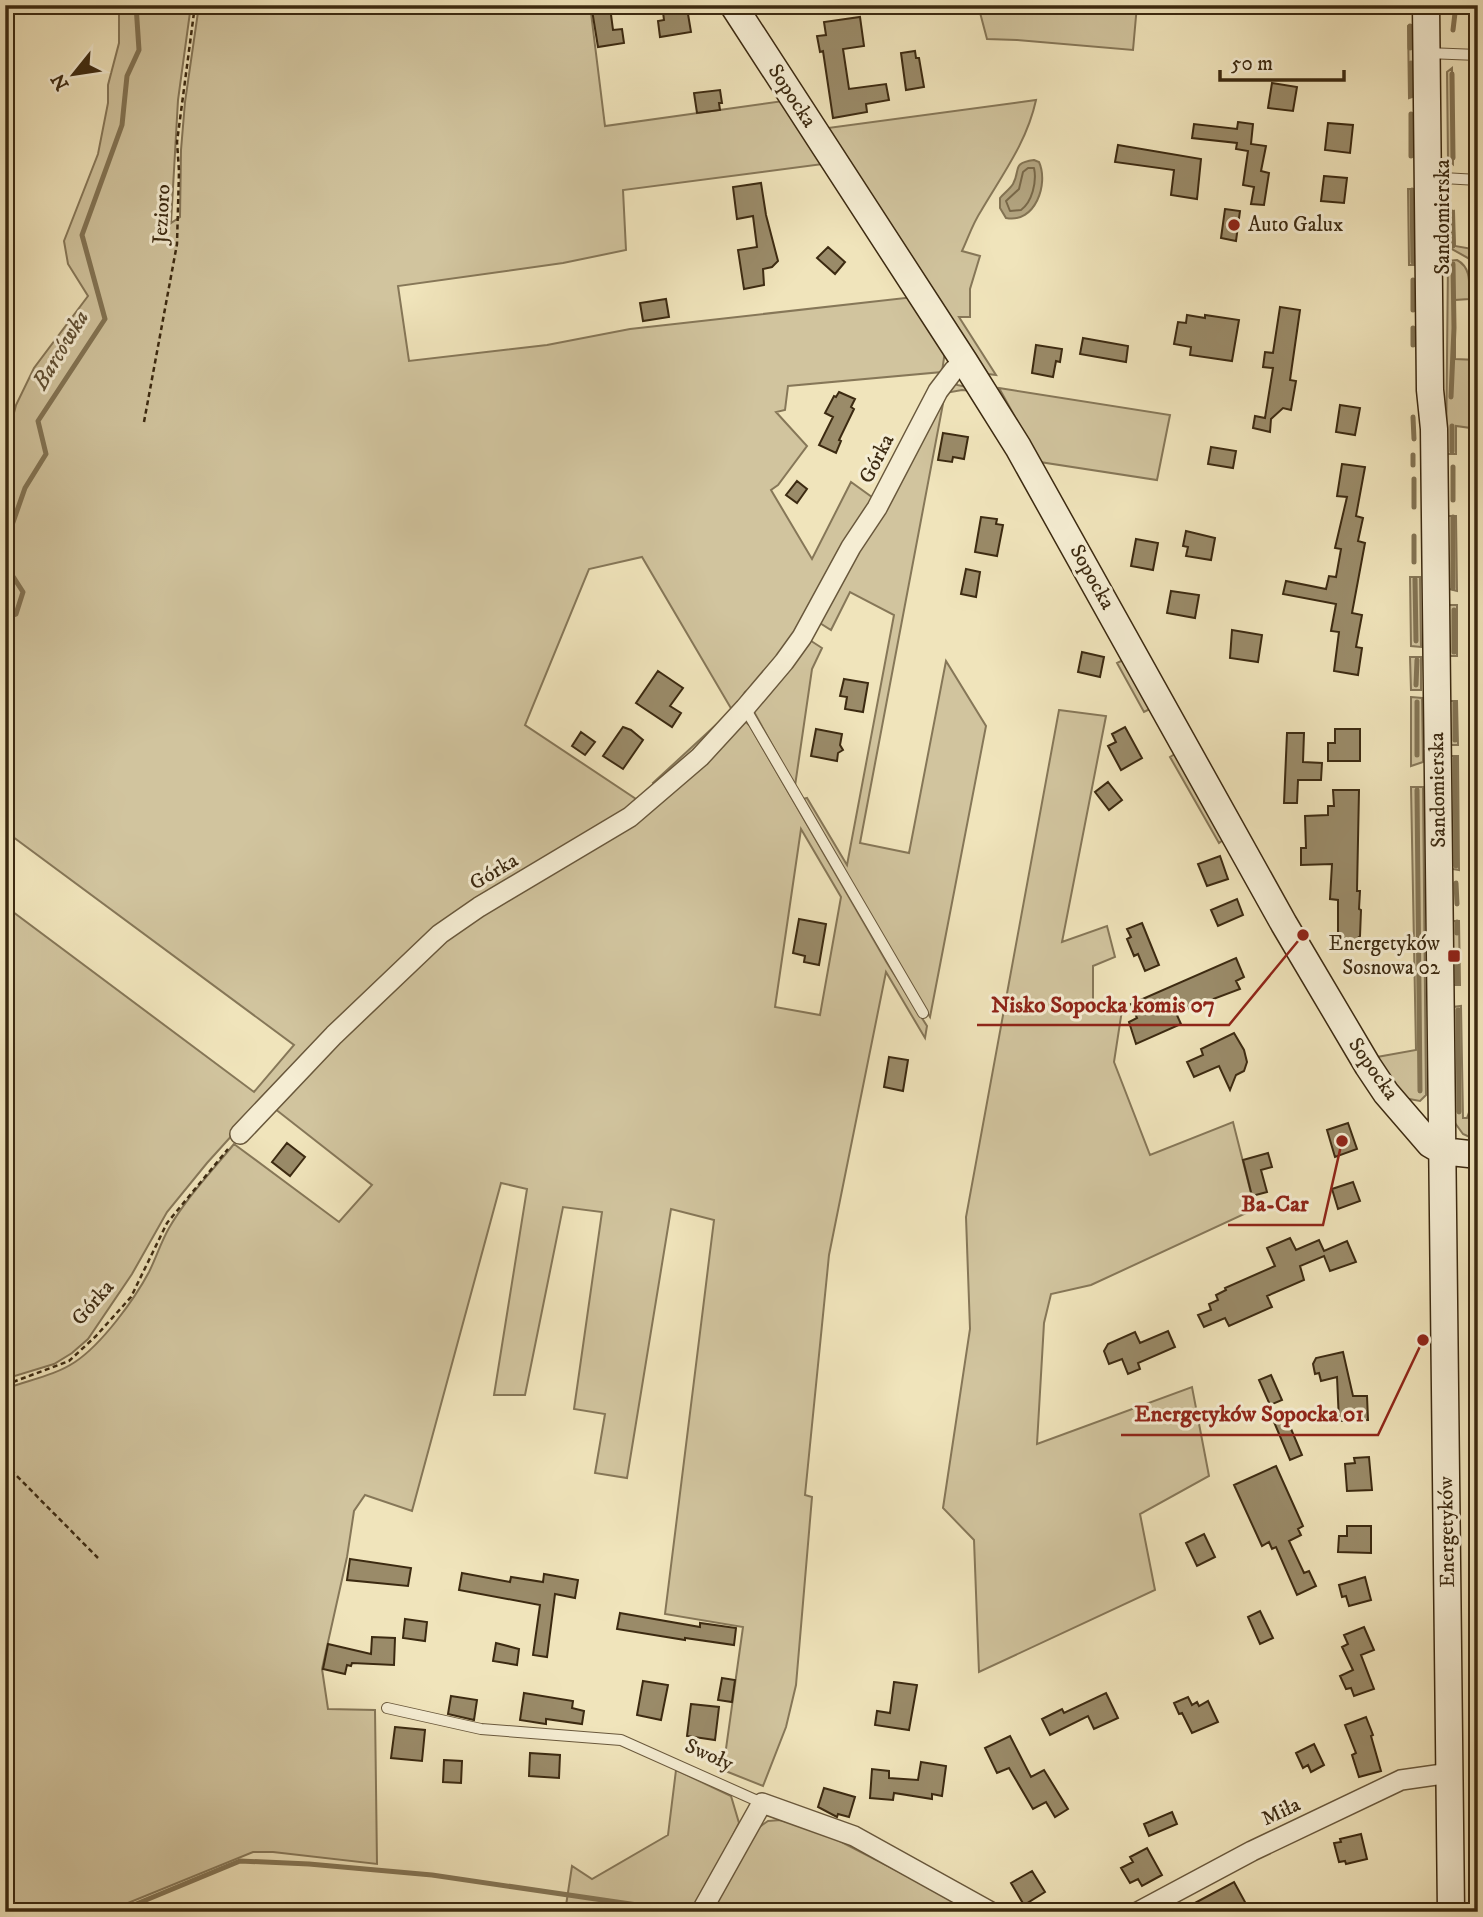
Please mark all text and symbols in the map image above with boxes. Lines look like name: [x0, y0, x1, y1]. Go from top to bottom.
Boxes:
north arrow: [38, 38, 108, 108]
scale bar: [1220, 38, 1345, 82]
text: 50 m: [1231, 51, 1273, 77]
street label: Sopocka: [762, 59, 822, 133]
text: N: [47, 69, 74, 94]
street label: Sandomierska: [1430, 159, 1456, 275]
street label: Jezioro: [147, 184, 177, 246]
place label: Auto Galux: [1248, 212, 1343, 238]
marker: Auto Galux: [1226, 217, 1242, 233]
water label: Barcówka: [26, 305, 96, 396]
street label: Górka: [854, 430, 900, 488]
street label: Sopocka: [1064, 540, 1120, 614]
street label: Sandomierska: [1424, 732, 1452, 848]
street label: Górka: [465, 847, 523, 897]
place label: Energetyków Sosnowa 02: [1329, 931, 1441, 981]
marker: Energetyków Sosnowa 02: [1446, 948, 1462, 964]
callout: Nisko Sopocka komis 07: [977, 981, 1229, 1025]
text: Nisko Sopocka komis 07: [991, 991, 1215, 1020]
street label: Sopocka: [1342, 1033, 1404, 1105]
callout: Ba-Car: [1228, 1181, 1323, 1225]
text: Ba-Car: [1241, 1190, 1309, 1219]
street label: Górka: [66, 1275, 120, 1331]
callout: Energetyków Sopocka 01: [1121, 1391, 1378, 1435]
text: Energetyków Sopocka 01: [1134, 1400, 1364, 1429]
street label: Energetyków: [1433, 1475, 1461, 1588]
street label: Swoły: [681, 1733, 738, 1778]
street label: Miła: [1257, 1792, 1305, 1832]

